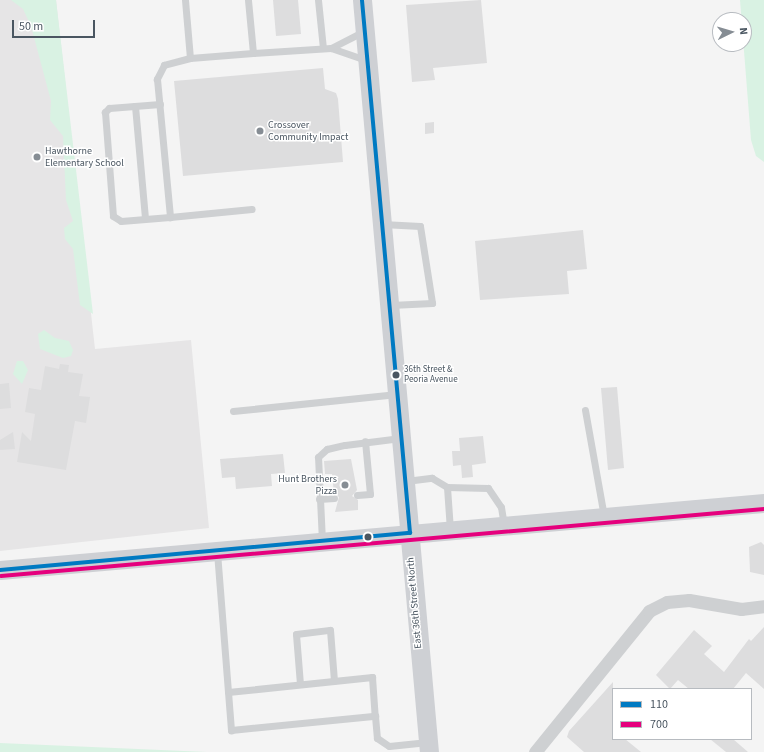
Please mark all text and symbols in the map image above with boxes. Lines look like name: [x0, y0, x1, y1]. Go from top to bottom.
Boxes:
scale bar: [14, 12, 97, 38]
north arrow: [712, 12, 752, 52]
text: 50 m: [19, 18, 43, 35]
text: N: [736, 27, 751, 35]
place label: Crossover Community Impact: [268, 119, 348, 142]
marker: Crossover Community Impact: [255, 126, 265, 136]
place label: Hawthorne Elementary School: [45, 145, 124, 168]
marker: Hawthorne Elementary School: [32, 152, 42, 162]
place label: 36th Street & Peoria Avenue: [404, 365, 458, 386]
marker: 36th Street & Peoria Avenue: [391, 370, 401, 380]
place label: Hunt Brothers Pizza: [278, 473, 337, 496]
marker: Hunt Brothers Pizza: [340, 480, 350, 490]
unlabelled marker: [363, 532, 373, 542]
street label: East 36th Street North: [405, 557, 425, 649]
legend: [612, 688, 752, 740]
text: 110: [650, 696, 668, 713]
text: 700: [650, 716, 668, 733]

